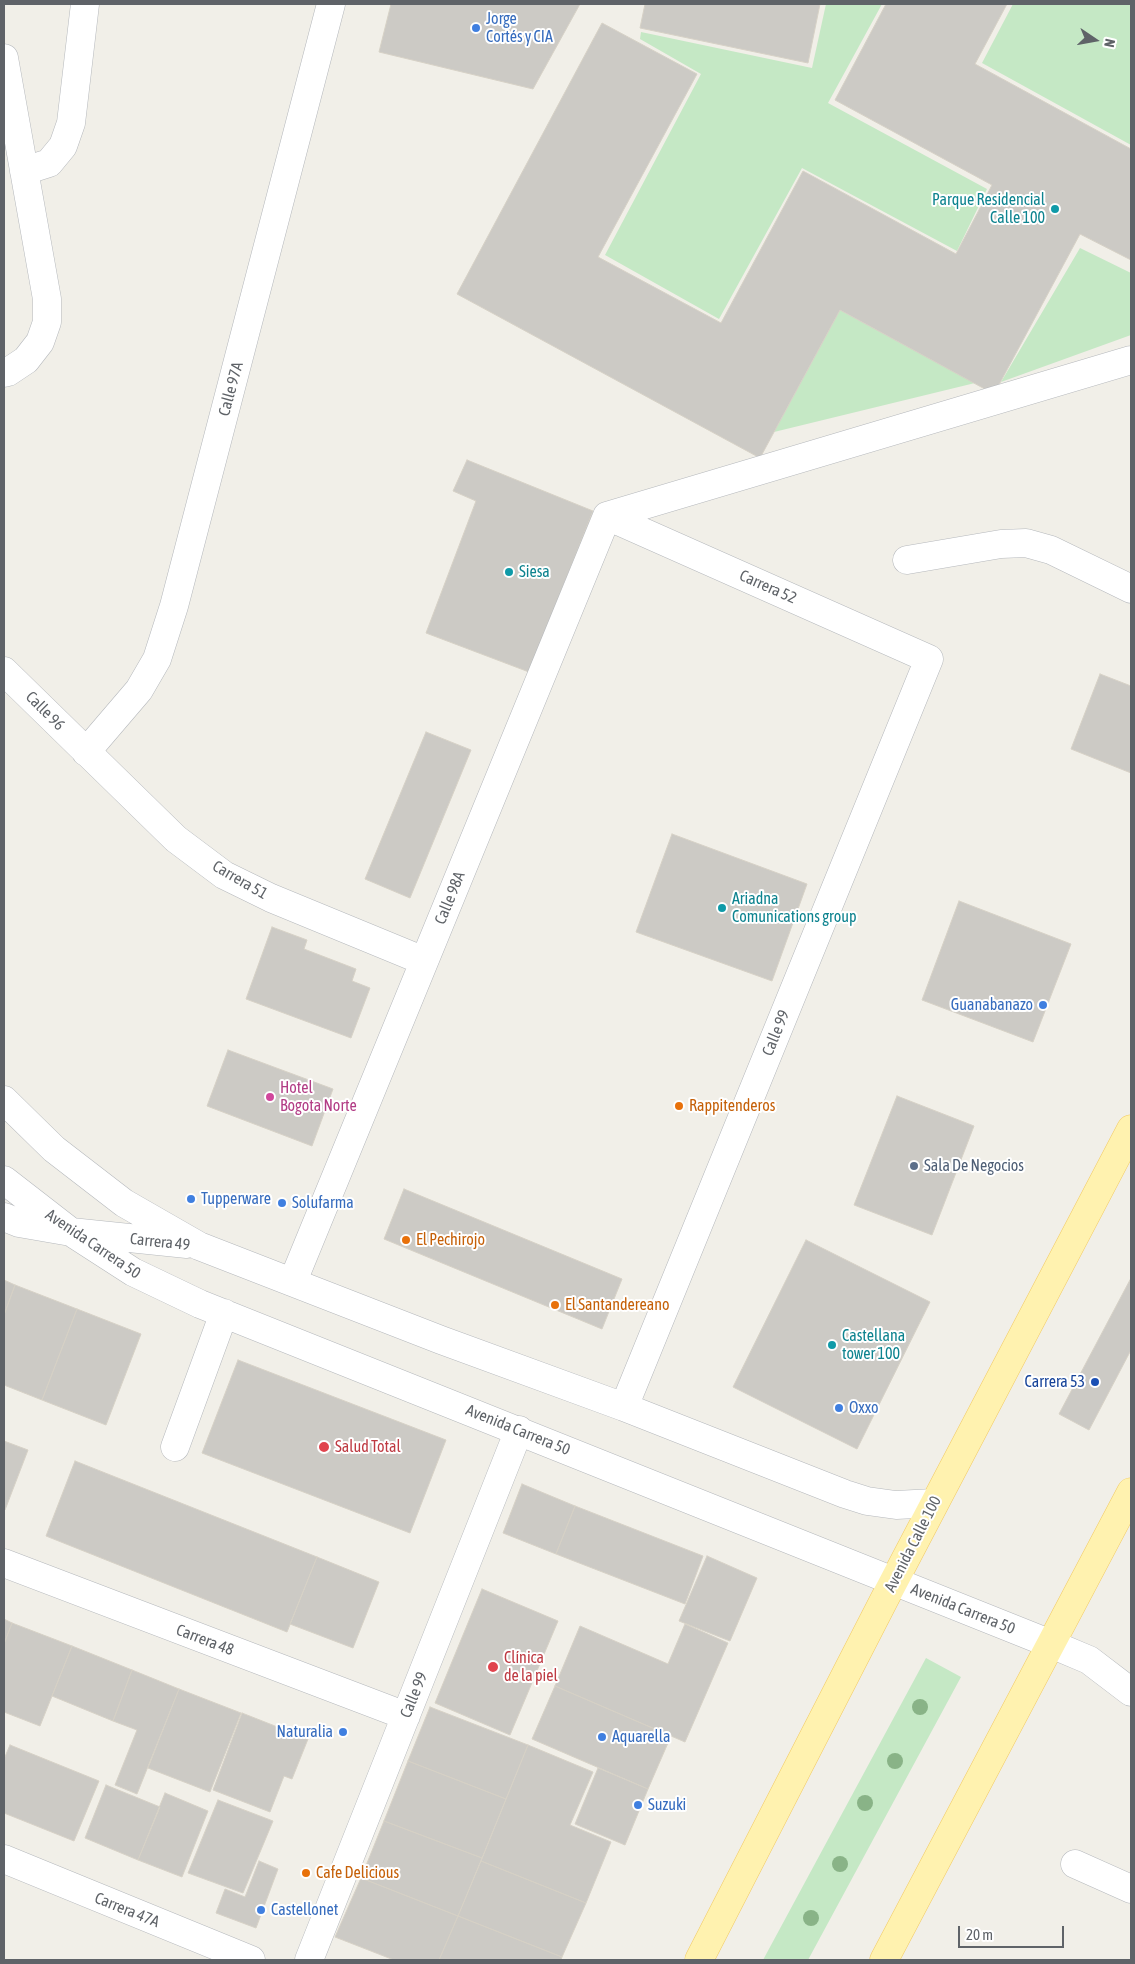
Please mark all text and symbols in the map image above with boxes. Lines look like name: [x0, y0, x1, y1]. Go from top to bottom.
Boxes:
place label: Jorge Cortés y CIA: [486, 9, 553, 47]
north arrow: [1070, 15, 1120, 65]
marker: Jorge Cortés y CIA: [470, 22, 482, 34]
text: N: [1101, 37, 1118, 49]
place label: Parque Residencial Calle 100: [932, 190, 1045, 228]
marker: Parque Residencial Calle 100: [1049, 203, 1061, 215]
street label: Calle 97A: [215, 360, 247, 418]
place label: Siesa: [519, 562, 550, 582]
marker: Siesa: [503, 566, 515, 578]
street label: Carrera 52: [736, 566, 800, 608]
street label: Calle 96: [21, 687, 69, 735]
street label: Carrera 51: [209, 857, 271, 903]
street label: Calle 98A: [431, 869, 469, 927]
place label: Ariadna Comunications group: [732, 889, 857, 927]
marker: Ariadna Comunications group: [716, 902, 728, 914]
place label: Guanabanazo: [951, 995, 1033, 1015]
marker: Guanabanazo: [1037, 999, 1049, 1011]
street label: Calle 99: [758, 1007, 794, 1059]
place label: Hotel Bogota Norte: [280, 1078, 357, 1116]
marker: Hotel Bogota Norte: [264, 1091, 276, 1103]
place label: Rappitenderos: [689, 1096, 775, 1116]
marker: Rappitenderos: [673, 1100, 685, 1112]
place label: Sala De Negocios: [924, 1156, 1024, 1176]
marker: Sala De Negocios: [908, 1160, 920, 1172]
place label: Tupperware: [201, 1189, 271, 1209]
marker: Tupperware: [185, 1193, 197, 1205]
place label: Solufarma: [292, 1193, 354, 1213]
marker: Solufarma: [276, 1197, 288, 1209]
street label: Avenida Carrera 50: [42, 1205, 144, 1283]
street label: Carrera 49: [129, 1229, 191, 1255]
place label: El Pechirojo: [416, 1230, 485, 1250]
marker: El Pechirojo: [400, 1234, 412, 1246]
place label: El Santandereano: [565, 1295, 670, 1315]
marker: El Santandereano: [549, 1299, 561, 1311]
place label: Castellana tower 100: [842, 1326, 905, 1364]
marker: Castellana tower 100: [826, 1339, 838, 1351]
place label: Carrera 53: [1025, 1372, 1085, 1392]
marker: Carrera 53: [1089, 1376, 1101, 1388]
place label: Oxxo: [849, 1398, 879, 1418]
street label: Avenida Carrera 50: [463, 1400, 573, 1460]
marker: Oxxo: [833, 1402, 845, 1414]
place label: Salud Total: [335, 1437, 401, 1457]
marker: Salud Total: [317, 1440, 331, 1454]
street label: Avenida Calle 100: [881, 1493, 945, 1595]
street label: Avenida Carrera 50: [908, 1579, 1018, 1639]
street label: Carrera 48: [173, 1620, 237, 1660]
place label: Clínica de la piel: [504, 1648, 558, 1686]
marker: Clínica de la piel: [486, 1660, 500, 1674]
street label: Calle 99: [396, 1669, 432, 1721]
place label: Naturalia: [277, 1722, 333, 1742]
marker: Naturalia: [337, 1726, 349, 1738]
place label: Aquarella: [612, 1727, 670, 1747]
marker: Aquarella: [596, 1731, 608, 1743]
place label: Suzuki: [648, 1795, 686, 1815]
marker: Suzuki: [632, 1799, 644, 1811]
place label: Cafe Delicious: [316, 1863, 399, 1883]
marker: Cafe Delicious: [300, 1867, 312, 1879]
street label: Carrera 47A: [92, 1888, 162, 1932]
place label: Castellonet: [271, 1900, 338, 1920]
marker: Castellonet: [255, 1904, 267, 1916]
scale bar: [960, 1916, 1066, 1948]
text: 20 m: [966, 1926, 993, 1943]

